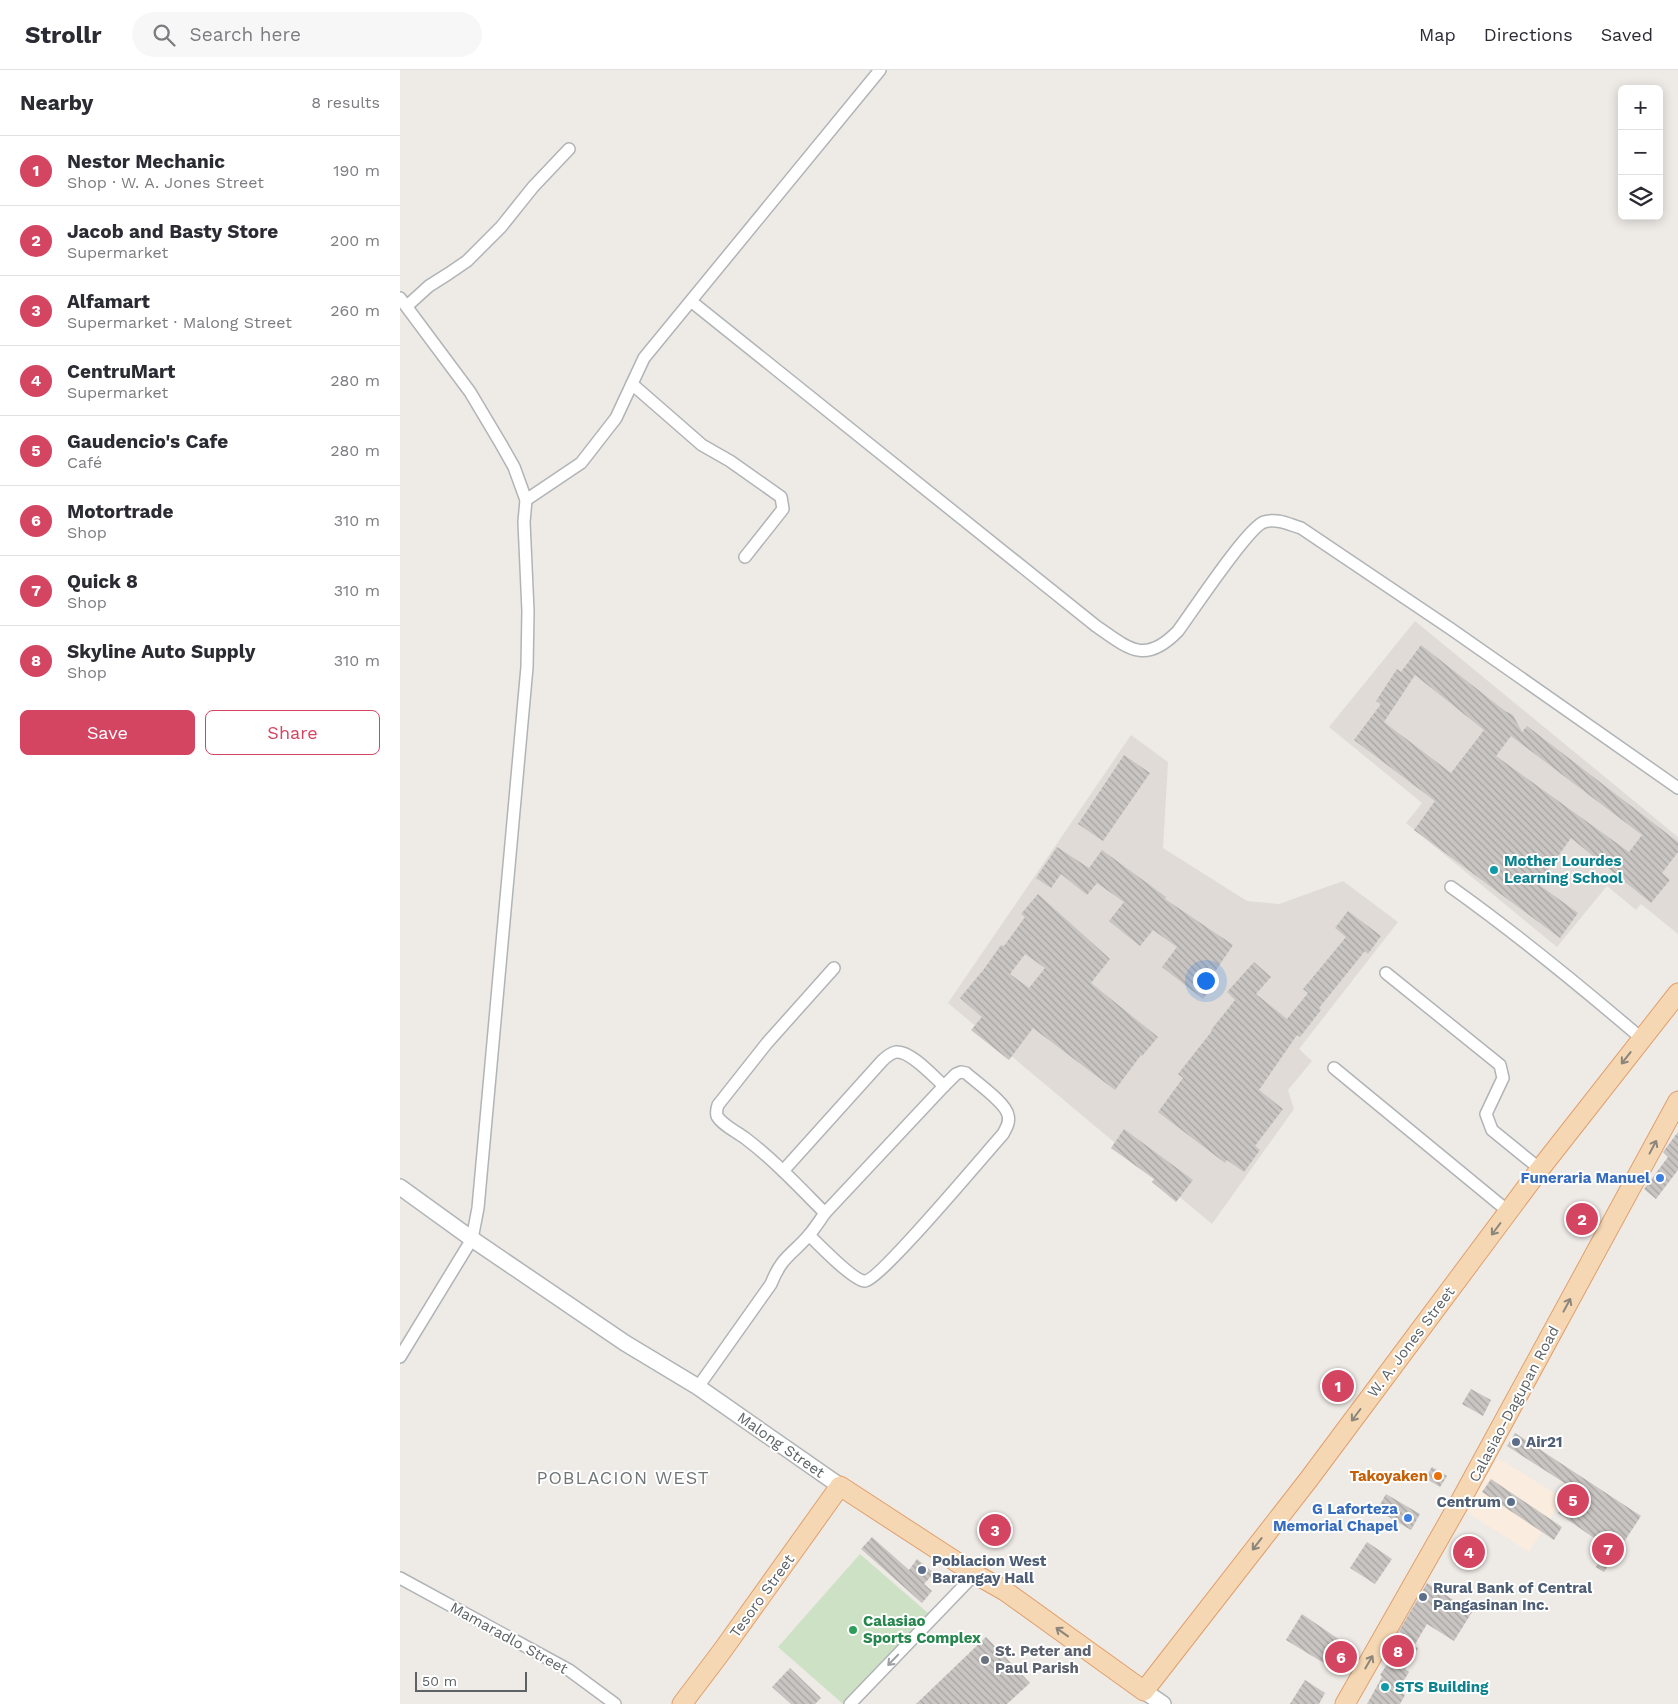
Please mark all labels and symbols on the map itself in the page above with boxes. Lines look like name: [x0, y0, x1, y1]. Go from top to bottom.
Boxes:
place label: Mother Lourdes Learning School: [1504, 852, 1623, 887]
marker: Mother Lourdes Learning School: [1488, 864, 1500, 876]
your location: [1193, 968, 1219, 994]
one-way arrow: [1620, 1051, 1631, 1064]
one-way arrow: [1649, 1140, 1658, 1155]
place label: Funeraria Manuel: [1521, 1169, 1650, 1187]
marker: Funeraria Manuel: [1654, 1172, 1666, 1184]
pin: 2: [1566, 1200, 1598, 1238]
one-way arrow: [1490, 1222, 1501, 1235]
street label: W. A. Jones Street: [1363, 1282, 1459, 1401]
one-way arrow: [1562, 1298, 1572, 1313]
street label: Calasiao-Dagupan Road: [1465, 1323, 1563, 1485]
pin: 1: [1322, 1367, 1354, 1405]
street label: Malong Street: [734, 1408, 829, 1482]
one-way arrow: [1351, 1408, 1361, 1422]
place label: Air21: [1526, 1433, 1562, 1451]
marker: Air21: [1510, 1436, 1522, 1448]
district label: POBLACION WEST: [536, 1467, 710, 1488]
place label: Takoyaken: [1349, 1467, 1428, 1485]
marker: Takoyaken: [1432, 1470, 1444, 1482]
pin: 5: [1557, 1481, 1589, 1519]
place label: Centrum: [1436, 1493, 1501, 1511]
marker: Centrum: [1505, 1496, 1517, 1508]
place label: G Laforteza Memorial Chapel: [1273, 1500, 1398, 1535]
pin: 3: [979, 1511, 1011, 1549]
marker: G Laforteza Memorial Chapel: [1402, 1512, 1414, 1524]
pin: 7: [1592, 1530, 1624, 1568]
pin: 4: [1453, 1533, 1485, 1571]
one-way arrow: [1252, 1538, 1263, 1551]
street label: Tesoro Street: [726, 1550, 799, 1641]
place label: Poblacion West Barangay Hall: [932, 1552, 1047, 1587]
marker: Poblacion West Barangay Hall: [916, 1564, 928, 1576]
place label: Rural Bank of Central Pangasinan Inc.: [1433, 1579, 1592, 1614]
marker: Rural Bank of Central Pangasinan Inc.: [1417, 1591, 1429, 1603]
street label: Mamaradlo Street: [447, 1598, 572, 1678]
place label: Calasiao Sports Complex: [863, 1612, 981, 1647]
marker: Calasiao Sports Complex: [847, 1624, 859, 1636]
one-way arrow: [1055, 1627, 1069, 1637]
pin: 8: [1382, 1632, 1414, 1670]
pin: 6: [1325, 1638, 1357, 1676]
place label: St. Peter and Paul Parish: [995, 1642, 1091, 1677]
one-way arrow: [887, 1653, 899, 1666]
marker: St. Peter and Paul Parish: [979, 1654, 991, 1666]
one-way arrow: [1365, 1655, 1375, 1669]
scale bar: [415, 1669, 528, 1692]
place label: STS Building: [1395, 1678, 1489, 1696]
marker: STS Building: [1379, 1681, 1391, 1693]

